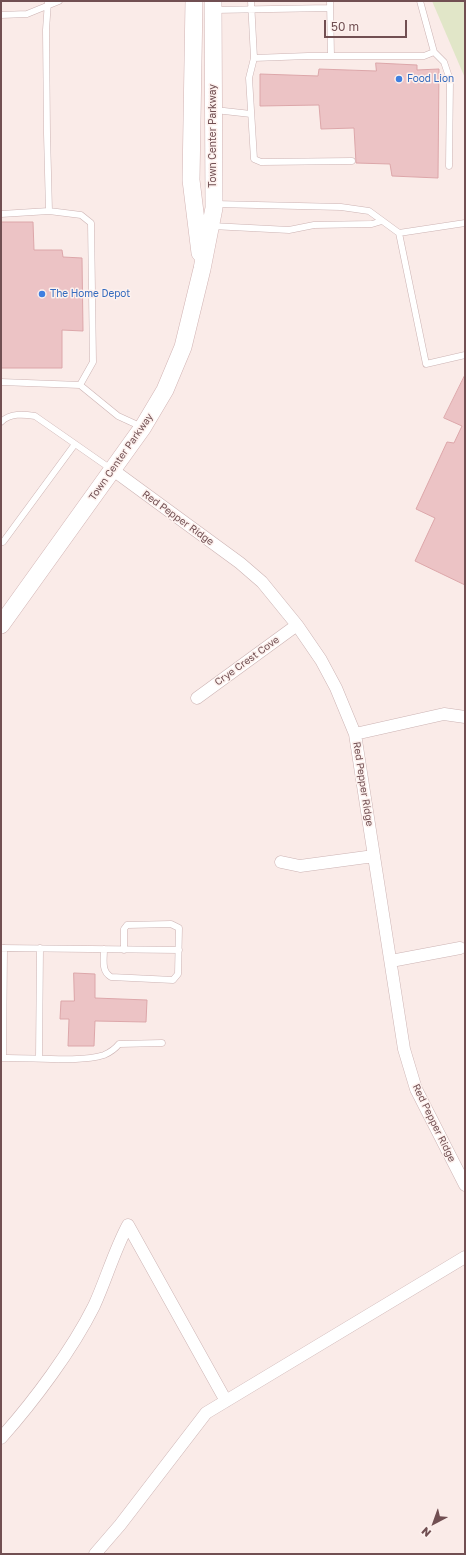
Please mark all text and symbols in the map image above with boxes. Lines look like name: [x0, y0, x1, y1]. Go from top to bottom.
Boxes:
scale bar: [326, 12, 409, 38]
text: 50 m: [331, 19, 359, 34]
place label: Food Lion: [407, 73, 454, 85]
marker: Food Lion: [394, 74, 404, 84]
street label: Town Center Parkway: [207, 84, 219, 188]
place label: The Home Depot: [50, 288, 130, 300]
marker: The Home Depot: [37, 289, 47, 299]
street label: Town Center Parkway: [86, 411, 156, 503]
street label: Red Pepper Ridge: [140, 488, 216, 548]
street label: Crye Crest Cove: [212, 634, 282, 688]
street label: Red Pepper Ridge: [350, 741, 376, 827]
street label: Red Pepper Ridge: [410, 1082, 458, 1164]
north arrow: [414, 1503, 454, 1543]
text: N: [418, 1525, 433, 1540]

